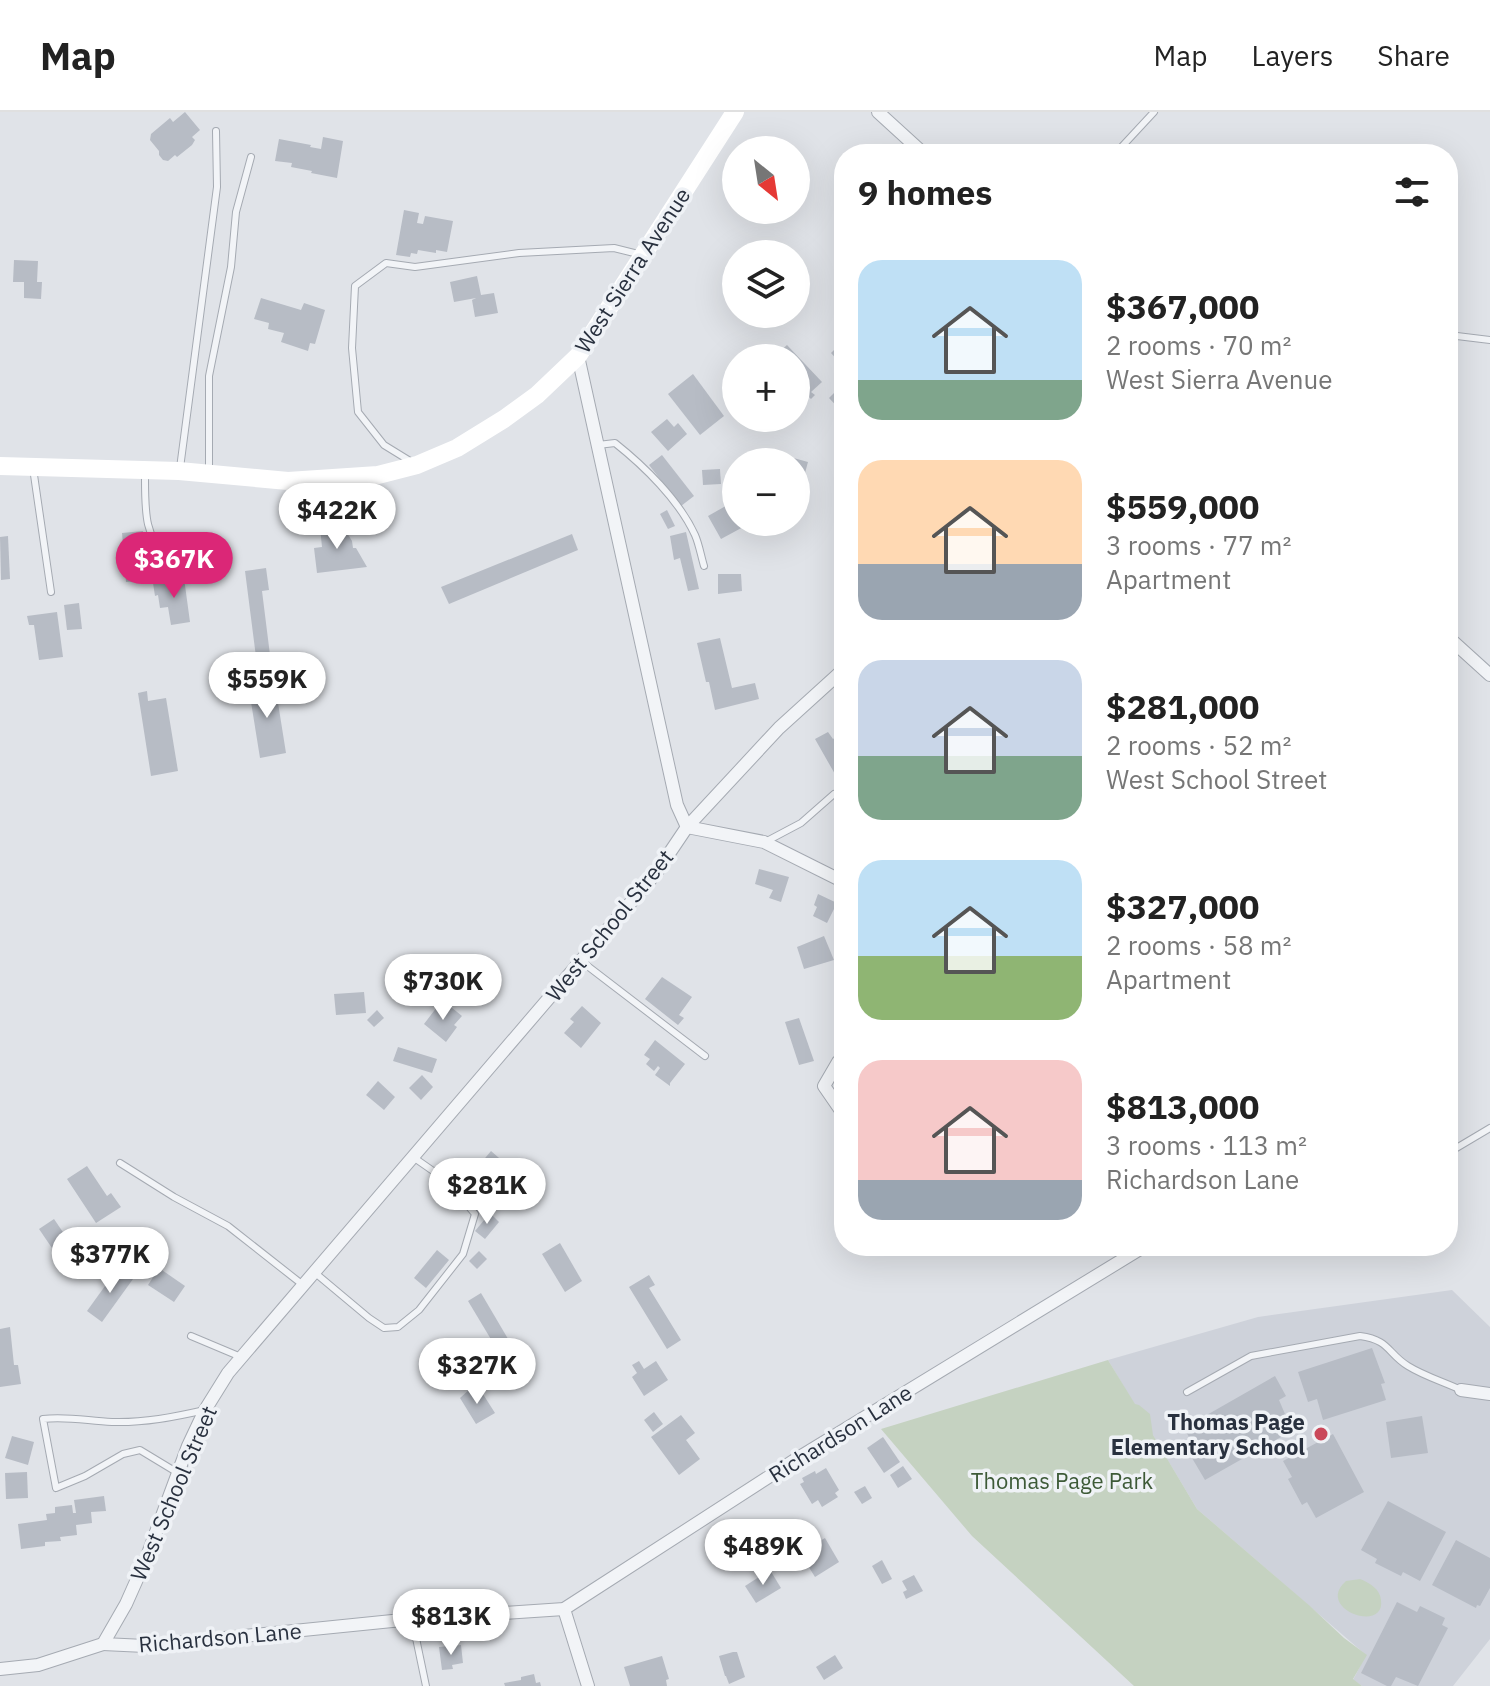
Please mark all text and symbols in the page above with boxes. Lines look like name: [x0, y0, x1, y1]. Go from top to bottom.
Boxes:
text: Map: [40, 31, 116, 80]
text: Map: [1153, 37, 1207, 74]
text: Layers: [1251, 37, 1333, 74]
text: Share: [1377, 37, 1450, 74]
north arrow: [722, 136, 810, 224]
map controls: [722, 136, 810, 536]
text: 9 homes: [858, 170, 993, 214]
icon: filters: [1390, 170, 1434, 214]
street label: West Sierra Avenue: [568, 182, 696, 358]
button: layers: [722, 240, 810, 328]
text: $367,000: [1106, 284, 1259, 328]
icon: home: [922, 292, 1018, 388]
text: 2 rooms · 70 m²: [1106, 328, 1291, 362]
button: +: [722, 344, 810, 432]
text: West Sierra Avenue: [1106, 362, 1333, 396]
button: −: [722, 448, 810, 536]
pin: $422K: [281, 483, 393, 551]
text: $559,000: [1106, 484, 1259, 528]
text: $422K: [297, 492, 377, 526]
icon: home: [922, 492, 1018, 588]
text: 3 rooms · 77 m²: [1106, 528, 1291, 562]
pin: $367K: [118, 532, 230, 600]
text: $367K: [134, 541, 214, 575]
text: Apartment: [1106, 562, 1231, 596]
pin: $559K: [211, 652, 323, 720]
text: $559K: [227, 661, 307, 695]
text: $281,000: [1106, 684, 1259, 728]
icon: home: [922, 692, 1018, 788]
text: 2 rooms · 52 m²: [1106, 728, 1291, 762]
text: West School Street: [1106, 762, 1327, 796]
street label: West School Street: [539, 843, 679, 1007]
text: $327,000: [1106, 884, 1259, 928]
icon: home: [922, 892, 1018, 988]
text: 2 rooms · 58 m²: [1106, 928, 1291, 962]
pin: $730K: [387, 954, 499, 1022]
text: Apartment: [1106, 962, 1231, 996]
text: $730K: [403, 963, 483, 997]
text: $813,000: [1106, 1084, 1259, 1128]
icon: home: [922, 1092, 1018, 1188]
text: 3 rooms · 113 m²: [1106, 1128, 1307, 1162]
pin: $281K: [431, 1158, 543, 1226]
text: Richardson Lane: [1106, 1162, 1299, 1196]
text: $281K: [447, 1167, 527, 1201]
pin: $377K: [54, 1227, 166, 1295]
text: $377K: [70, 1236, 150, 1270]
pin: $327K: [421, 1338, 533, 1406]
text: $327K: [437, 1347, 517, 1381]
street label: Richardson Lane: [763, 1377, 917, 1489]
street label: West School Street: [123, 1401, 223, 1585]
place label: Thomas Page Elementary School: [1111, 1407, 1305, 1461]
marker: Thomas Page Elementary School: [1312, 1425, 1330, 1443]
park label: Thomas Page Park: [971, 1466, 1154, 1495]
pin: $489K: [707, 1519, 819, 1587]
text: $489K: [723, 1528, 803, 1562]
pin: $813K: [395, 1589, 507, 1657]
text: $813K: [411, 1598, 491, 1632]
street label: Richardson Lane: [137, 1615, 303, 1659]

